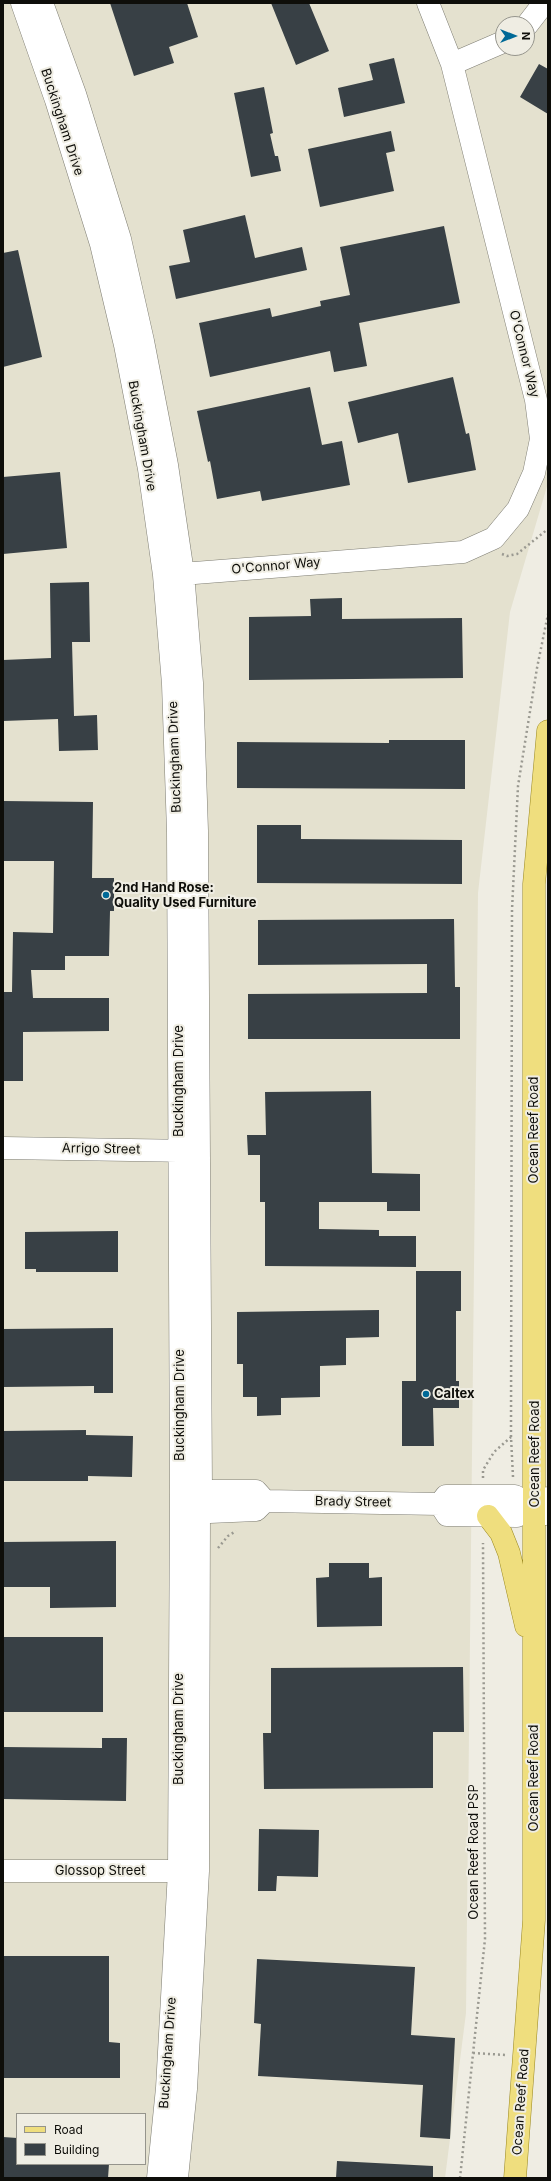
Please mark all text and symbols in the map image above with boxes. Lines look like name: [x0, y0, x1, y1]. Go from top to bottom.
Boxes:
north arrow: [495, 16, 535, 56]
text: N: [519, 32, 533, 40]
street label: Buckingham Drive: [37, 66, 87, 178]
street label: O'Connor Way: [506, 309, 542, 399]
street label: Buckingham Drive: [125, 380, 159, 492]
street label: O'Connor Way: [231, 554, 321, 578]
street label: Buckingham Drive: [165, 701, 185, 813]
place label: 2nd Hand Rose: Quality Used Furniture: [114, 880, 256, 911]
marker: 2nd Hand Rose: Quality Used Furniture: [101, 890, 111, 900]
street label: Buckingham Drive: [171, 1025, 187, 1137]
street label: Ocean Reef Road: [526, 1077, 542, 1183]
street label: Arrigo Street: [62, 1141, 140, 1157]
street label: Buckingham Drive: [172, 1349, 188, 1461]
place label: Caltex: [434, 1386, 475, 1402]
marker: Caltex: [421, 1389, 431, 1399]
street label: Ocean Reef Road: [527, 1401, 543, 1507]
street label: Brady Street: [315, 1494, 391, 1510]
street label: Buckingham Drive: [171, 1673, 187, 1785]
street label: Ocean Reef Road: [526, 1725, 542, 1831]
street label: Ocean Reef Road PSP: [466, 1784, 482, 1920]
street label: Glossop Street: [55, 1863, 145, 1879]
street label: Buckingham Drive: [156, 1997, 180, 2109]
street label: Ocean Reef Road: [509, 2048, 533, 2156]
legend: [16, 2113, 146, 2165]
text: Road: [54, 2122, 83, 2137]
text: Building: [54, 2142, 99, 2157]

